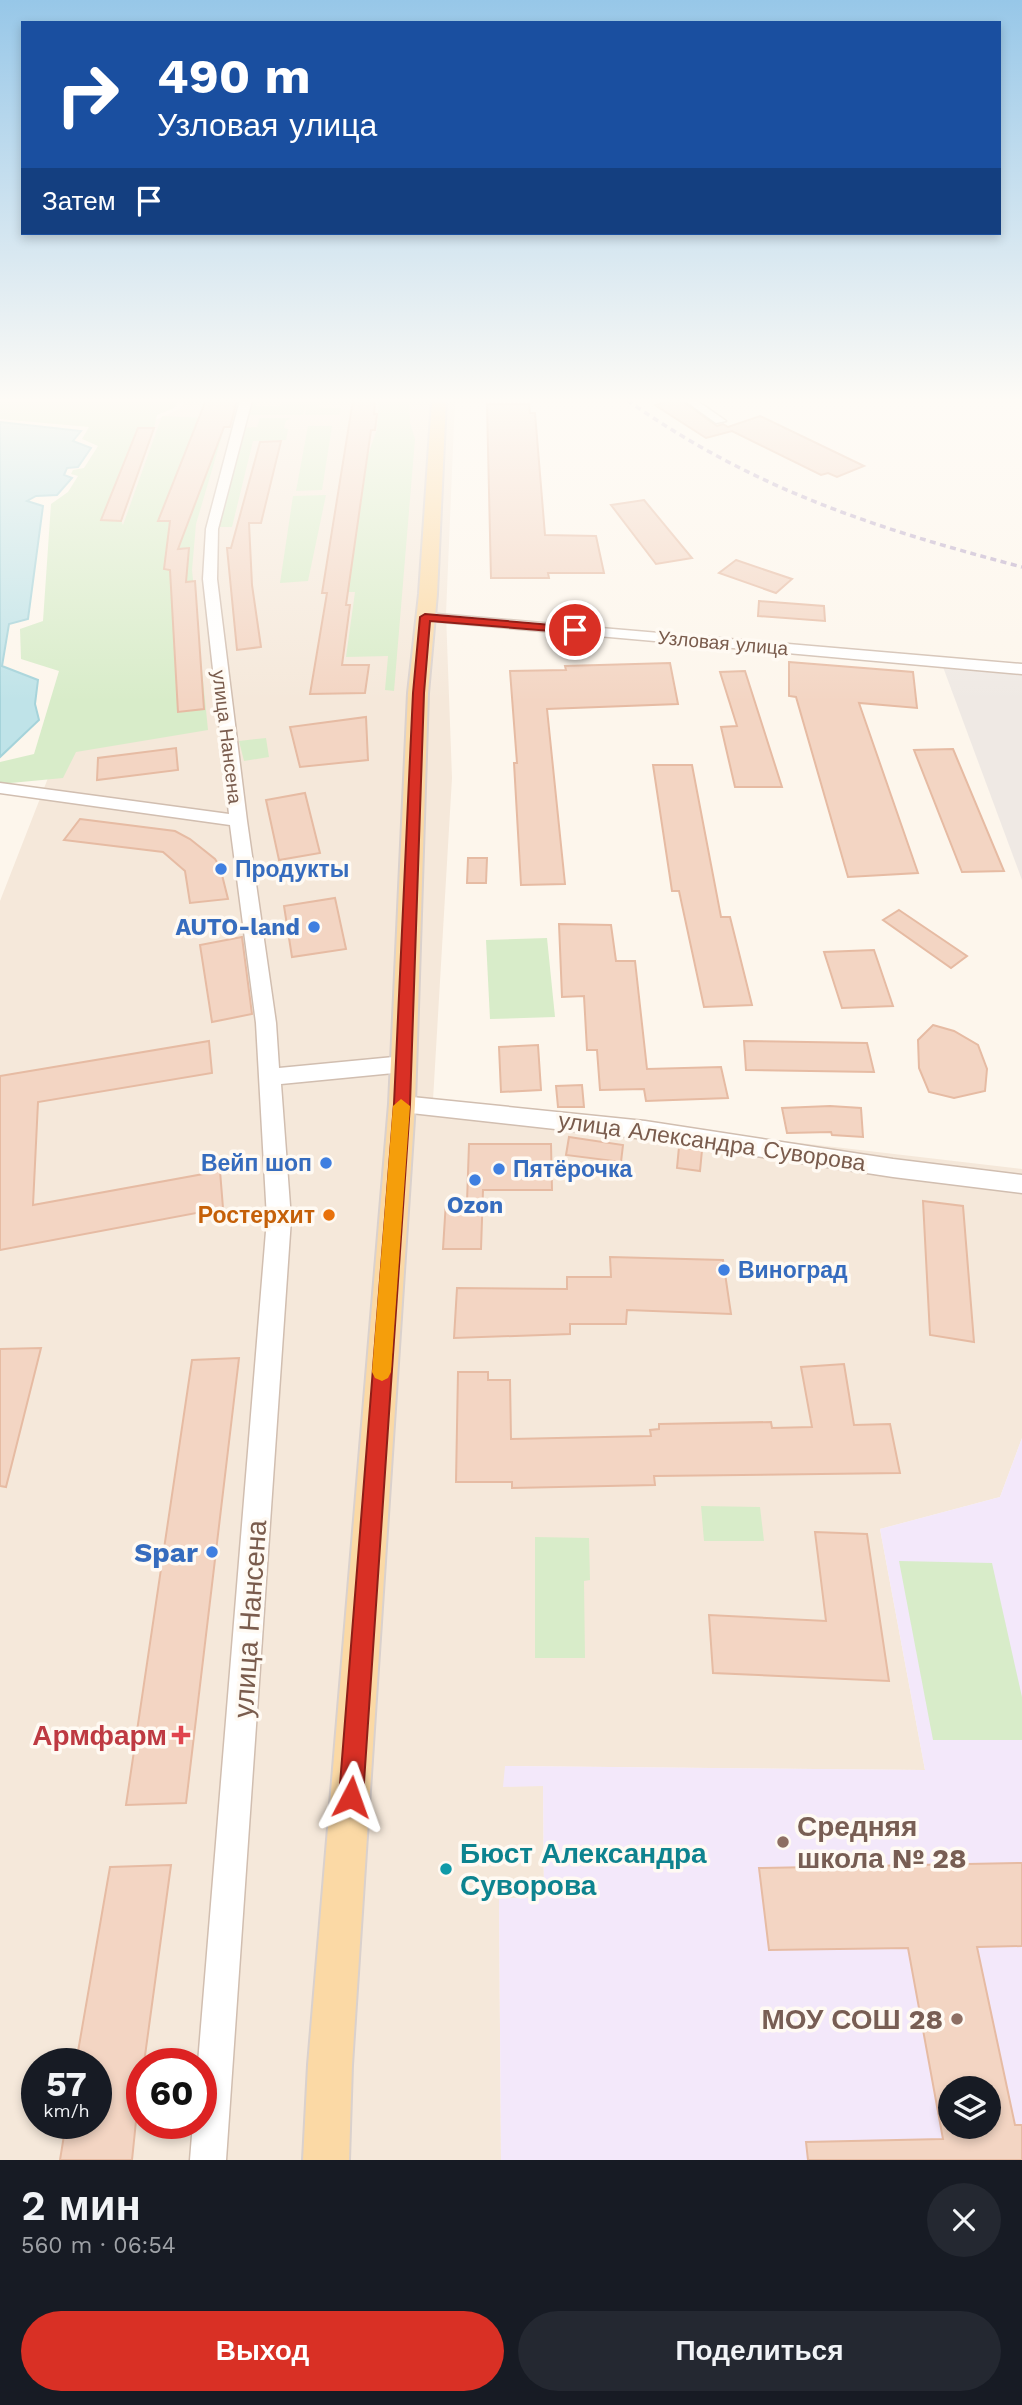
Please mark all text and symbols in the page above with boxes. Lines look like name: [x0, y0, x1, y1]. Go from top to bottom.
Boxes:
text: 490 m: [157, 47, 311, 105]
icon: right: [42, 49, 133, 140]
text: Узловая улица: [157, 106, 377, 144]
icon: arrive: [130, 182, 168, 220]
text: Затем: [42, 186, 116, 216]
pin: [545, 600, 605, 660]
icon: arrive: [556, 611, 594, 649]
street label: Узловая улица: [657, 626, 790, 660]
street label: улица Нансена: [207, 669, 247, 806]
place label: Продукты: [235, 856, 349, 883]
marker: Продукты: [213, 861, 229, 877]
place label: AUTO-land: [176, 914, 300, 941]
marker: AUTO-land: [306, 919, 322, 935]
street label: улица Александра Суворова: [557, 1107, 868, 1177]
place label: Вейп шоп: [201, 1150, 312, 1177]
marker: Вейп шоп: [318, 1155, 334, 1171]
place label: Пятёрочка: [513, 1156, 632, 1183]
marker: Пятёрочка: [491, 1161, 507, 1177]
marker: Ozon: [467, 1172, 483, 1188]
place label: Ozon: [447, 1192, 503, 1219]
place label: Ростерхит: [198, 1202, 315, 1229]
marker: Ростерхит: [321, 1207, 337, 1223]
place label: Виноград: [738, 1257, 848, 1284]
marker: Виноград: [716, 1262, 732, 1278]
street label: улица Нансена: [227, 1518, 273, 1719]
place label: Spar: [134, 1536, 198, 1569]
marker: Spar: [204, 1544, 220, 1560]
place label: Армфарм: [32, 1719, 167, 1752]
marker: Армфарм: [173, 1727, 189, 1743]
position arrow: [314, 1760, 388, 1834]
place label: Средняя школа № 28: [797, 1810, 967, 1875]
marker: Средняя школа № 28: [775, 1834, 791, 1850]
place label: Бюст Александра Суворова: [460, 1837, 707, 1902]
marker: Бюст Александра Суворова: [438, 1861, 454, 1877]
place label: МОУ СОШ 28: [761, 2003, 943, 2036]
marker: МОУ СОШ 28: [949, 2011, 965, 2027]
speed limit sign: 60: [126, 2048, 217, 2139]
text: 57: [46, 2063, 87, 2105]
map controls: [938, 2076, 1001, 2139]
button: layers: [938, 2076, 1001, 2139]
text: km/h: [43, 2100, 90, 2121]
text: 2 мин: [21, 2181, 141, 2230]
button: close: [927, 2183, 1001, 2257]
text: 560 m · 06:54: [21, 2232, 176, 2259]
button: Выход: [21, 2311, 504, 2391]
button: Поделиться: [518, 2311, 1001, 2391]

